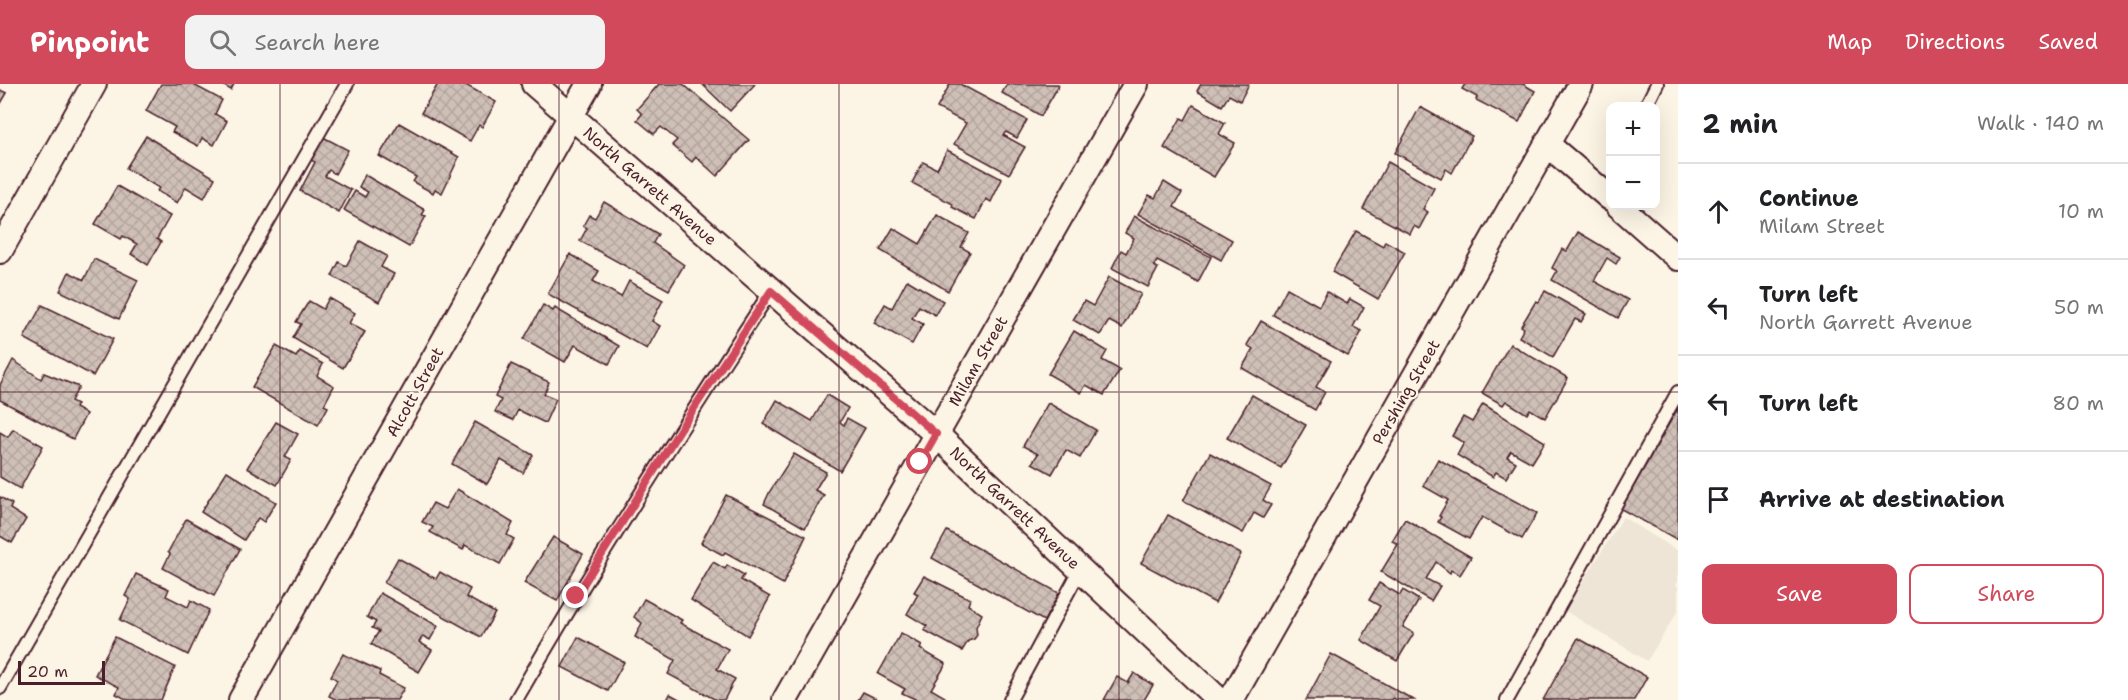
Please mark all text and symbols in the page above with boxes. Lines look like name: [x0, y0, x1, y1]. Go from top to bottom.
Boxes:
search box: [185, 15, 605, 69]
text: Pinpoint: [30, 23, 149, 61]
icon: search: [206, 26, 239, 59]
text: Search here: [254, 28, 380, 57]
text: Map: [1827, 28, 1872, 56]
text: Directions: [1905, 28, 2005, 56]
text: Saved: [2038, 28, 2098, 56]
map controls: [1606, 102, 1660, 210]
button: +: [1606, 102, 1660, 156]
text: 2 min: [1702, 106, 1778, 141]
text: Walk · 140 m: [1977, 110, 2104, 136]
street label: North Garrett Avenue: [579, 122, 721, 250]
button: −: [1606, 156, 1660, 210]
text: Continue: [1759, 184, 1859, 213]
icon: ahead: [1702, 195, 1735, 228]
text: 10 m: [2058, 198, 2104, 224]
text: Milam Street: [1759, 213, 1885, 239]
text: Turn left: [1759, 280, 1858, 309]
icon: left: [1702, 291, 1735, 324]
text: 50 m: [2054, 294, 2104, 320]
text: North Garrett Avenue: [1759, 309, 1972, 335]
street label: Milam Street: [944, 312, 1012, 410]
street label: Pershing Street: [1367, 336, 1445, 448]
street label: Alcott Street: [382, 343, 448, 441]
icon: left: [1702, 387, 1735, 420]
text: Turn left: [1759, 389, 1858, 418]
text: 80 m: [2052, 390, 2104, 416]
street label: North Garrett Avenue: [945, 442, 1085, 574]
route start: [906, 448, 932, 474]
icon: arrive: [1702, 483, 1735, 516]
text: Arrive at destination: [1759, 485, 2005, 514]
button: Save: [1702, 564, 1897, 624]
button: Share: [1909, 564, 2104, 624]
route end: [562, 582, 588, 608]
scale bar: [18, 658, 105, 686]
text: 20 m: [27, 661, 68, 682]

